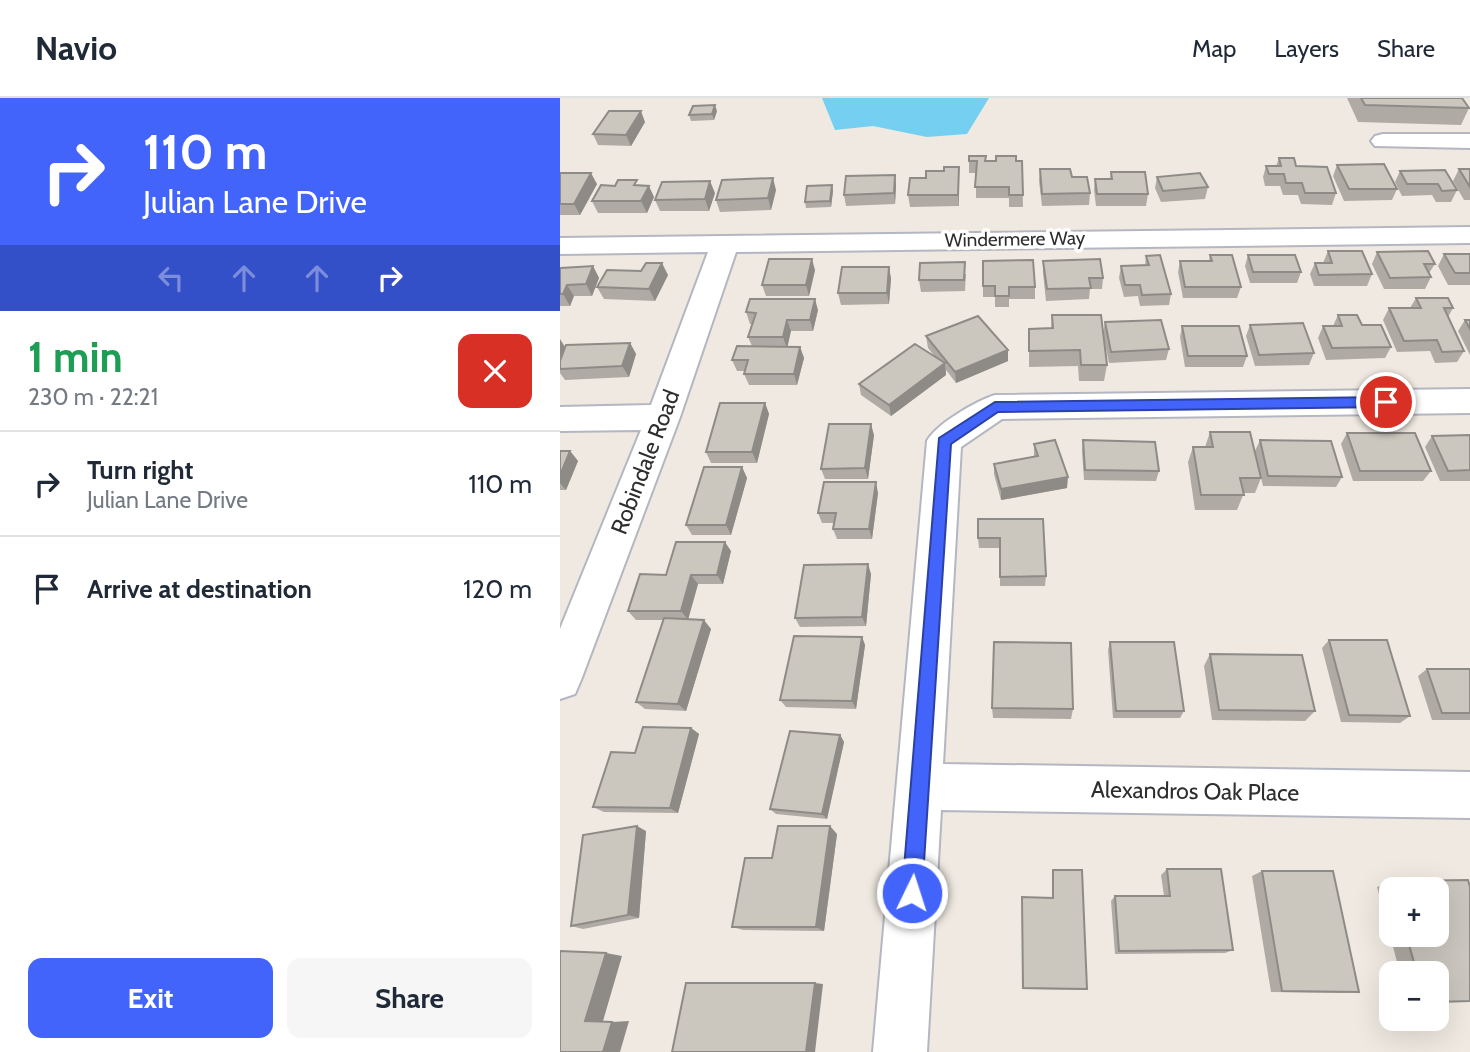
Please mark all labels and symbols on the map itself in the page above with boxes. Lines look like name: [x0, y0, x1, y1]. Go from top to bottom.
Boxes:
street label: Windermere Way: [945, 226, 1086, 252]
pin: [1356, 372, 1416, 432]
street label: Robindale Road: [605, 386, 685, 538]
street label: Alexandros Oak Place: [1091, 775, 1300, 807]
position arrow: [875, 856, 949, 930]

